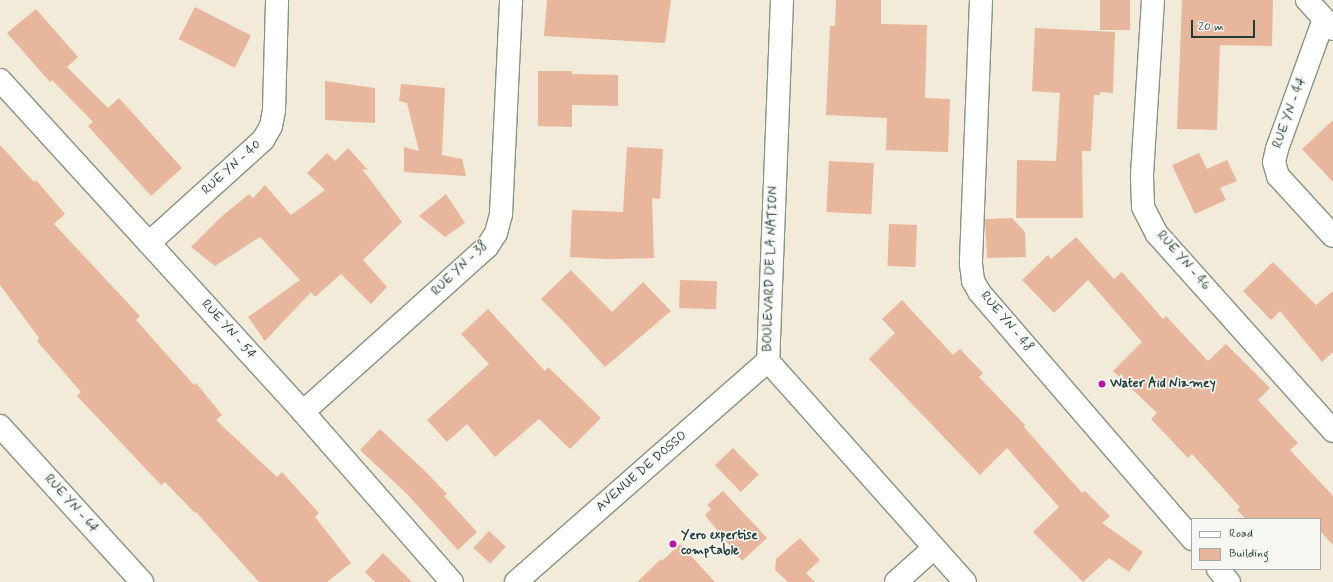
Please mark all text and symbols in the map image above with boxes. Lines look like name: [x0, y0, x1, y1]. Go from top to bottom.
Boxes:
scale bar: [1193, 12, 1257, 38]
text: 20 m: [1198, 19, 1224, 35]
street label: RUE YN - 44: [1270, 75, 1310, 151]
street label: RUE YN - 40: [199, 137, 265, 199]
street label: BOULEVARD DE LA NATION: [760, 186, 782, 352]
street label: RUE YN - 46: [1153, 228, 1213, 294]
street label: RUE YN - 38: [429, 238, 491, 300]
street label: RUE YN - 48: [976, 289, 1036, 355]
street label: RUE YN - 54: [197, 297, 259, 363]
place label: Water Aid Niamey: [1110, 376, 1212, 392]
marker: Water Aid Niamey: [1097, 379, 1107, 389]
street label: AVENUE DE DOSSO: [594, 429, 690, 515]
street label: RUE YN - 64: [41, 471, 101, 537]
legend: [1191, 518, 1321, 570]
text: Road: [1229, 526, 1253, 542]
place label: Yero expertise comptable: [681, 529, 758, 560]
marker: Yero expertise comptable: [668, 539, 678, 549]
text: Building: [1229, 546, 1269, 562]

